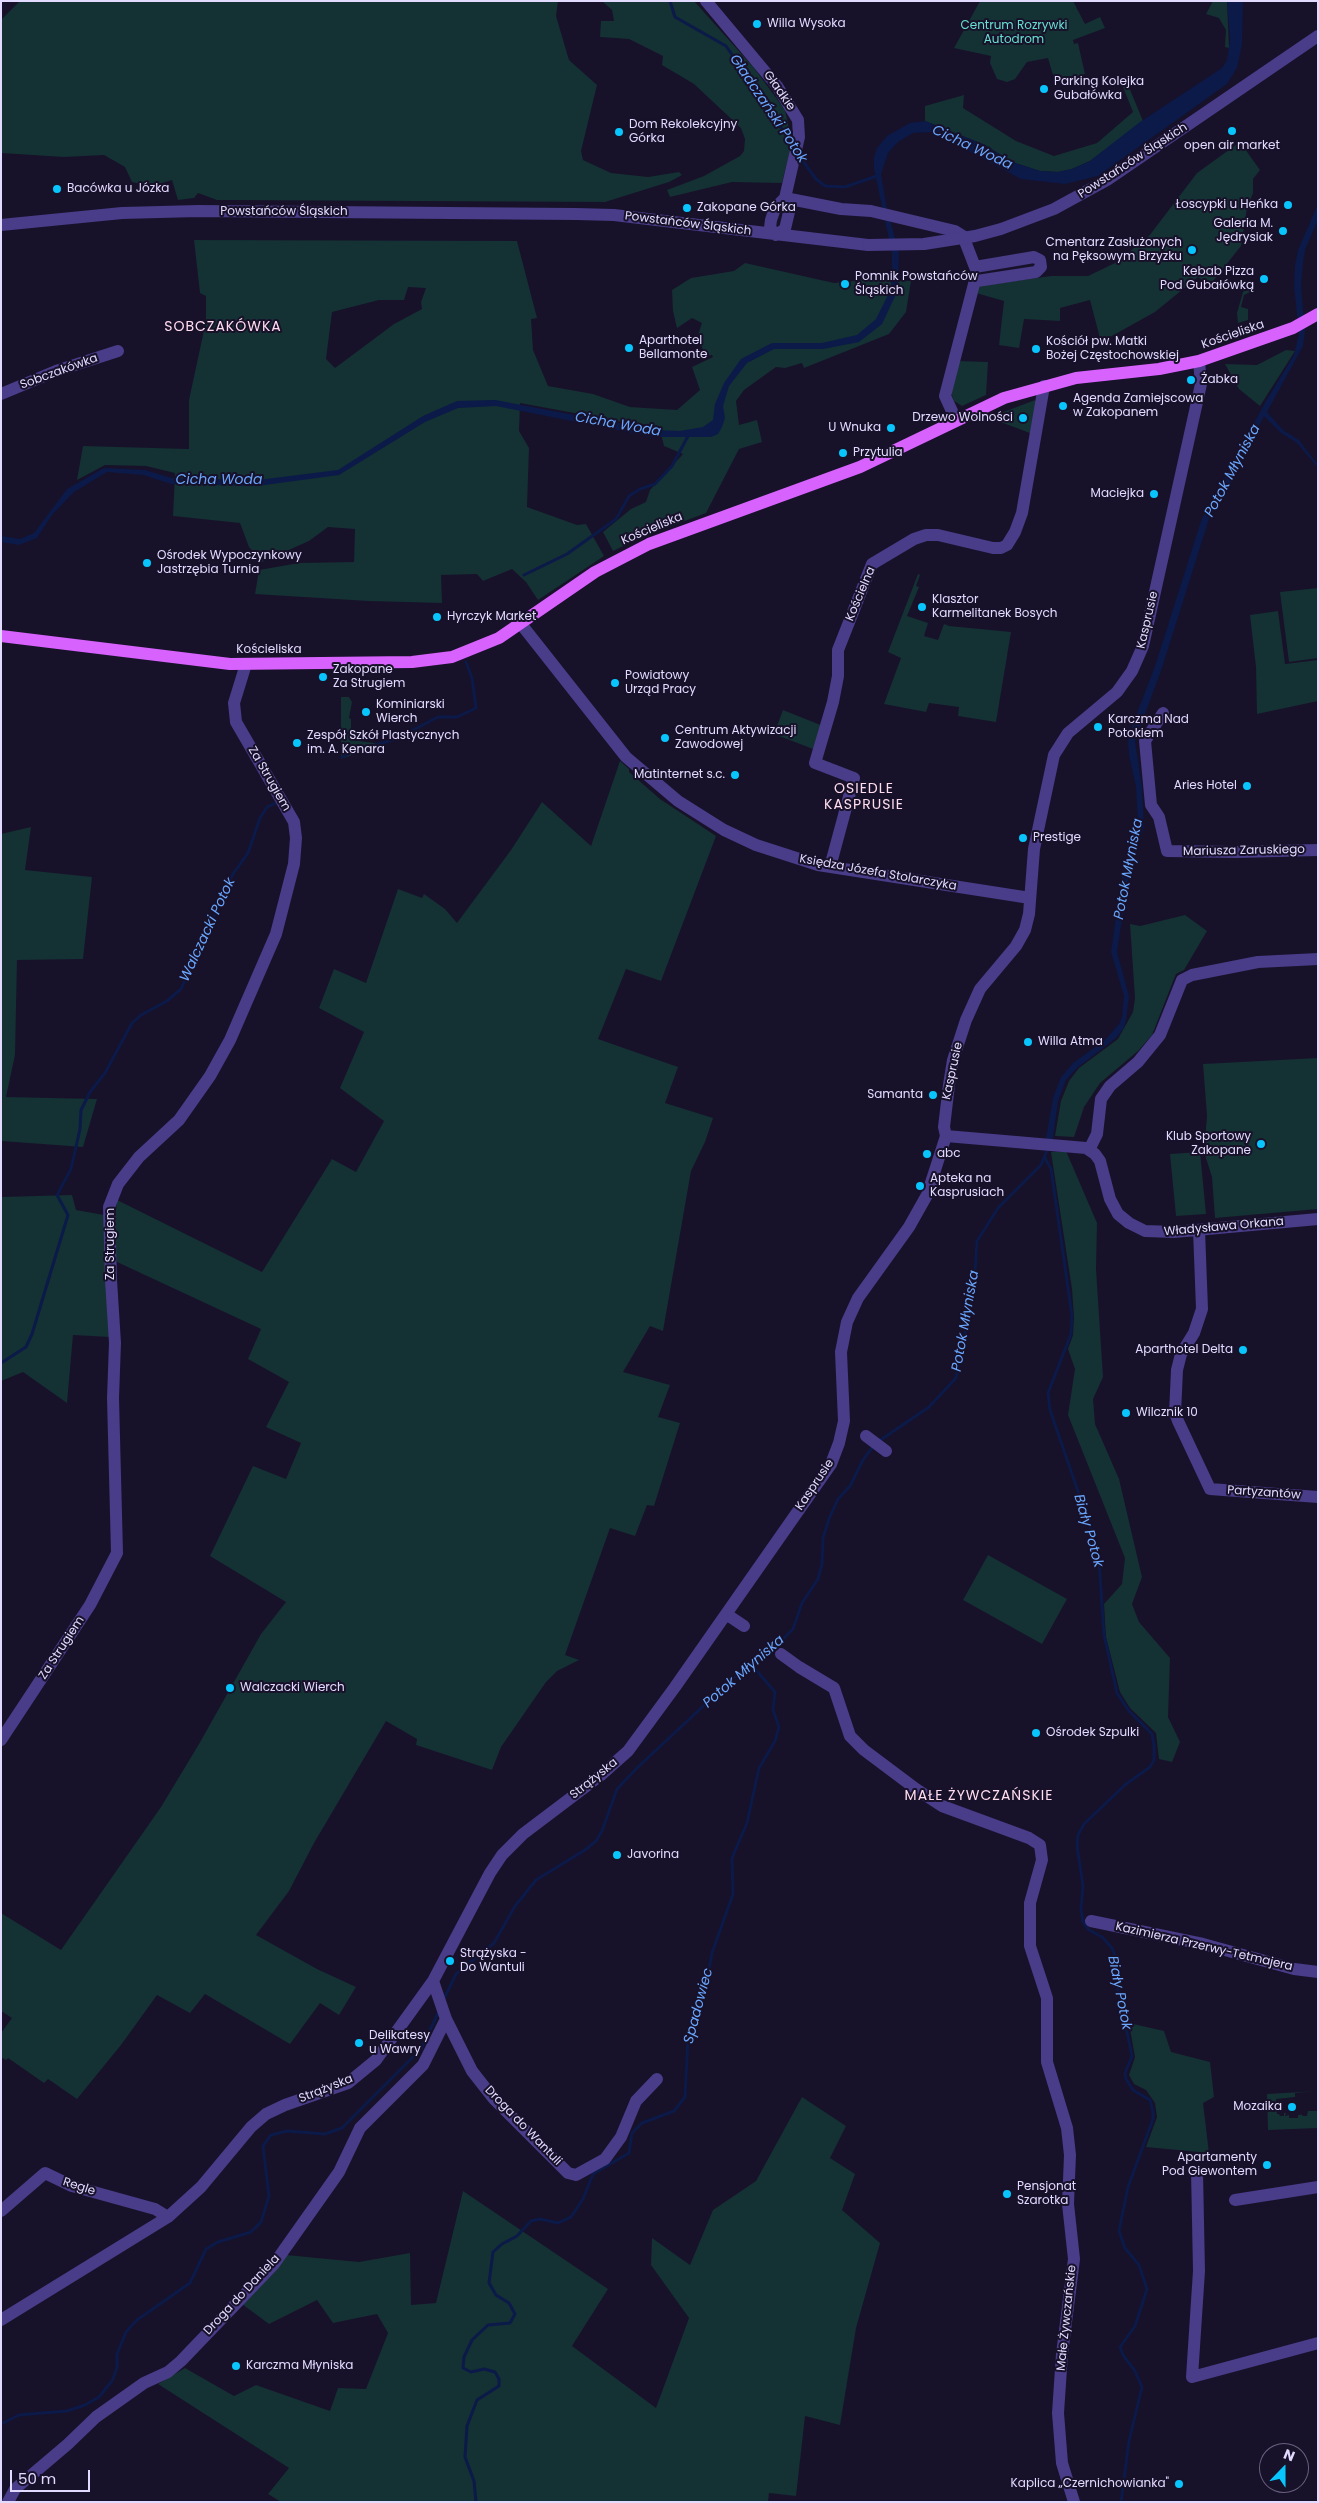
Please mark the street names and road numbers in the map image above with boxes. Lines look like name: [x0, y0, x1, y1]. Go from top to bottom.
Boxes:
street label: Gładkie: [760, 68, 798, 114]
street label: Powstańców Śląskich: [1076, 120, 1190, 202]
street label: Powstańców Śląskich: [220, 205, 348, 219]
street label: Powstańców Śląskich: [624, 209, 752, 239]
street label: Kościeliska: [1200, 318, 1266, 352]
street label: Sobczakówka: [18, 351, 100, 393]
street label: Kościeliska: [619, 510, 685, 548]
street label: Kościelna: [843, 565, 879, 623]
street label: Kasprusie: [1134, 590, 1162, 650]
street label: Kościeliska: [236, 643, 302, 657]
street label: Za Strugiem: [245, 744, 293, 814]
street label: Mariusza Zaruskiego: [1183, 843, 1305, 859]
street label: Księdza Józefa Stolarczyka: [798, 852, 958, 894]
street label: Kasprusie: [940, 1041, 966, 1101]
street label: Za Strugiem: [104, 1208, 118, 1280]
street label: Władysława Orkana: [1163, 1215, 1285, 1239]
street label: Kasprusie: [793, 1457, 837, 1513]
street label: Partyzantów: [1227, 1483, 1301, 1503]
street label: Za Strugiem: [36, 1614, 88, 1682]
street label: Strążyska: [567, 1756, 621, 1802]
street label: Kazimierza Przerwy-Tetmajera: [1114, 1920, 1294, 1974]
street label: Strążyska: [297, 2072, 355, 2106]
street label: Droga do Wantuli: [482, 2083, 564, 2169]
street label: Regle: [61, 2175, 97, 2199]
street label: Droga do Daniela: [201, 2252, 283, 2338]
street label: Małe Żywczańskie: [1054, 2264, 1080, 2372]

